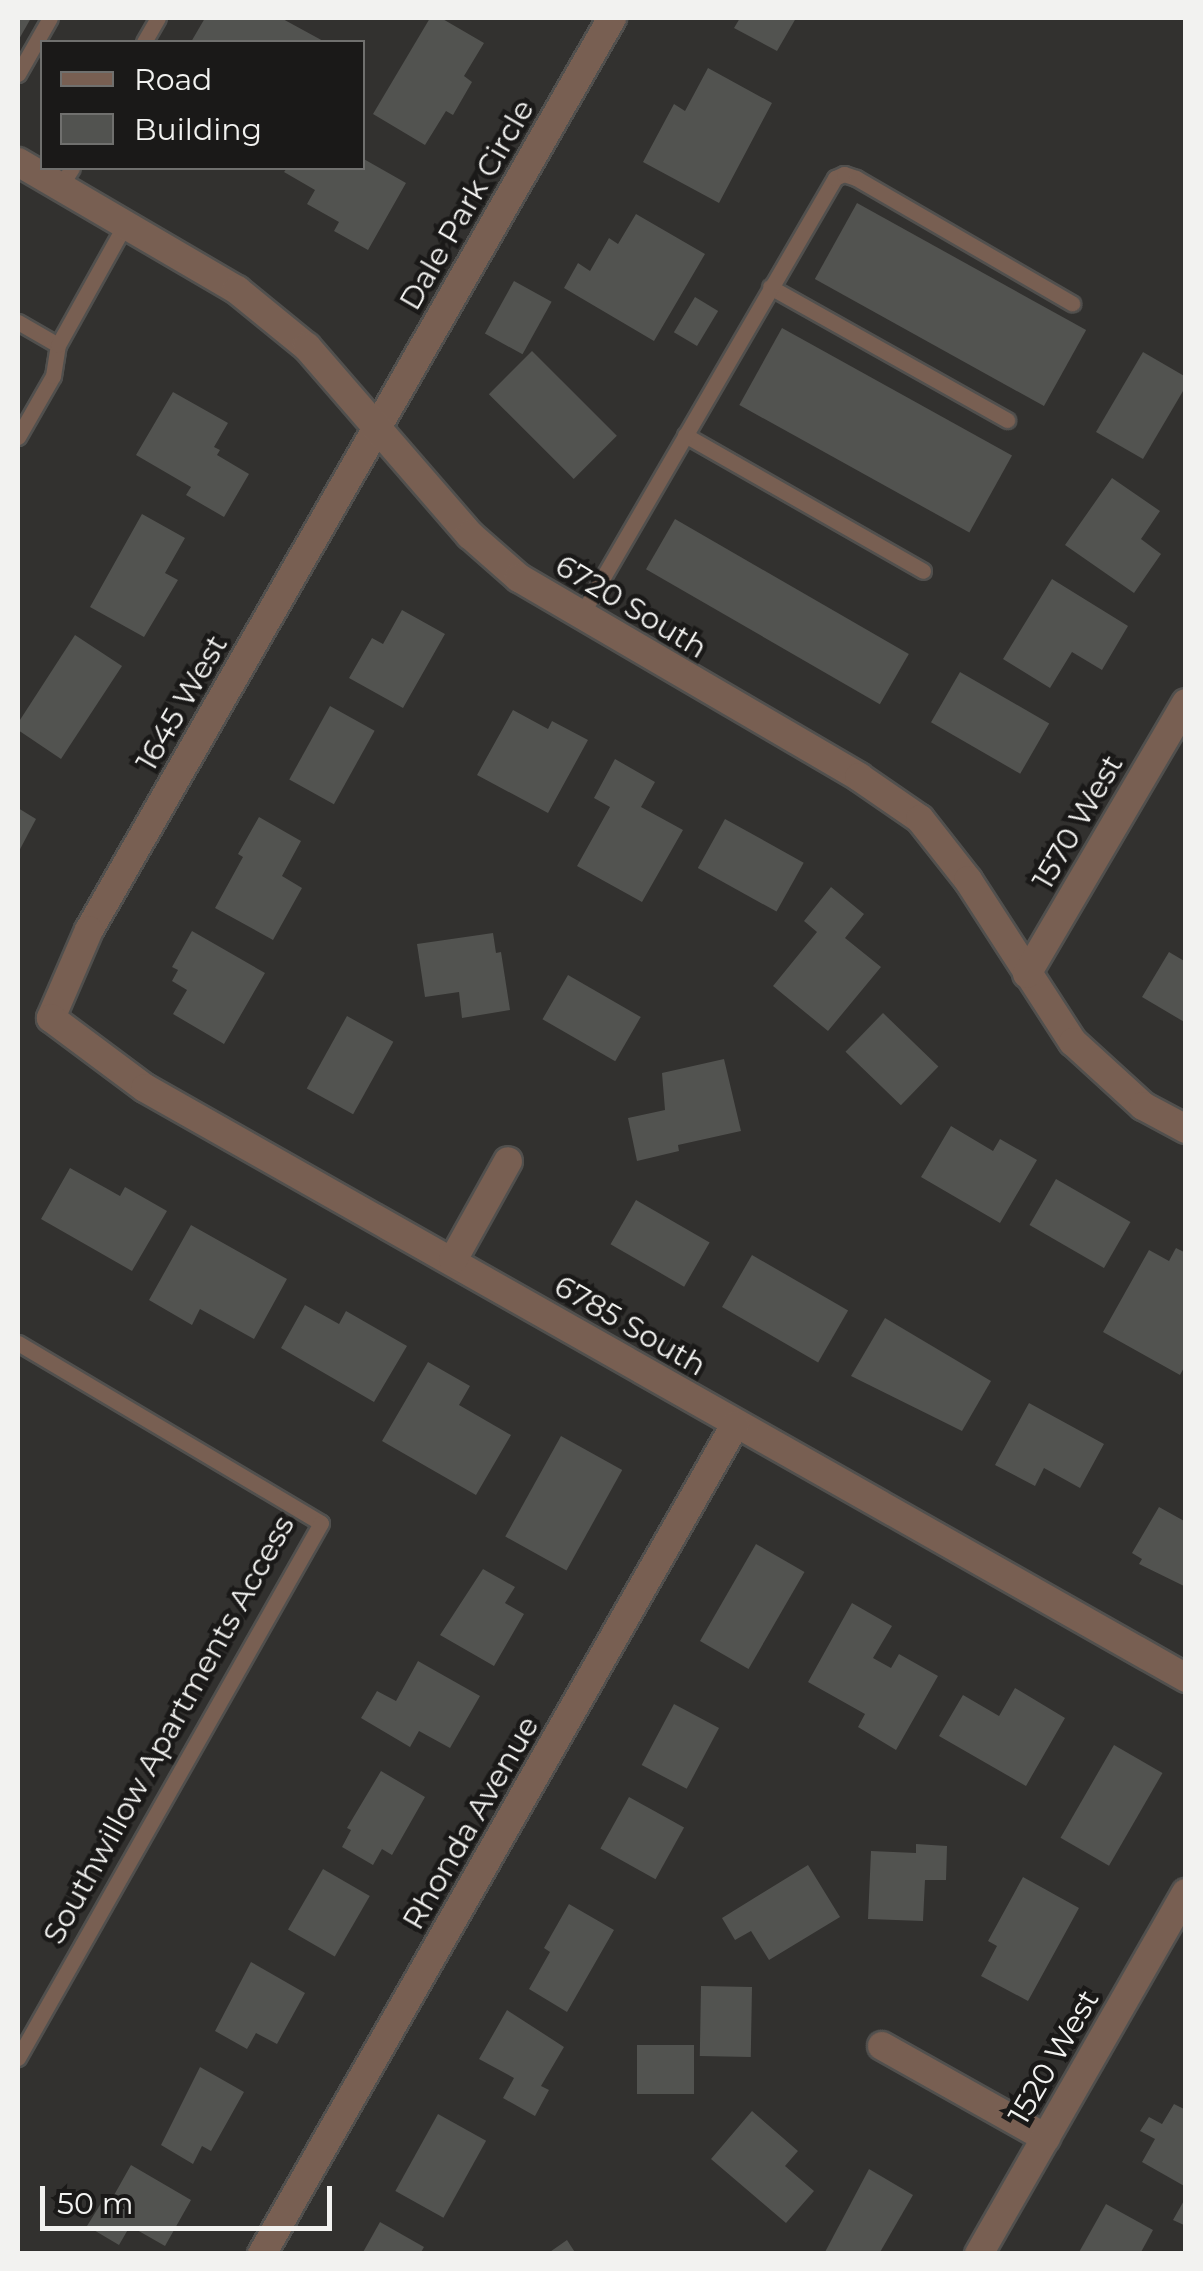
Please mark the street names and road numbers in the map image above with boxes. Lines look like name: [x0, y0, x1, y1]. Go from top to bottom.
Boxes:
street label: Dale Park Circle: [392, 93, 542, 317]
street label: 6720 South: [549, 548, 713, 666]
street label: 1645 West: [129, 629, 235, 777]
street label: 1570 West: [1025, 749, 1131, 895]
street label: 6785 South: [548, 1268, 712, 1384]
street label: Southwillow Apartments Access: [36, 1510, 302, 1950]
street label: Rhonda Avenue: [395, 1710, 547, 1936]
street label: 1520 West: [1001, 1983, 1107, 2131]

